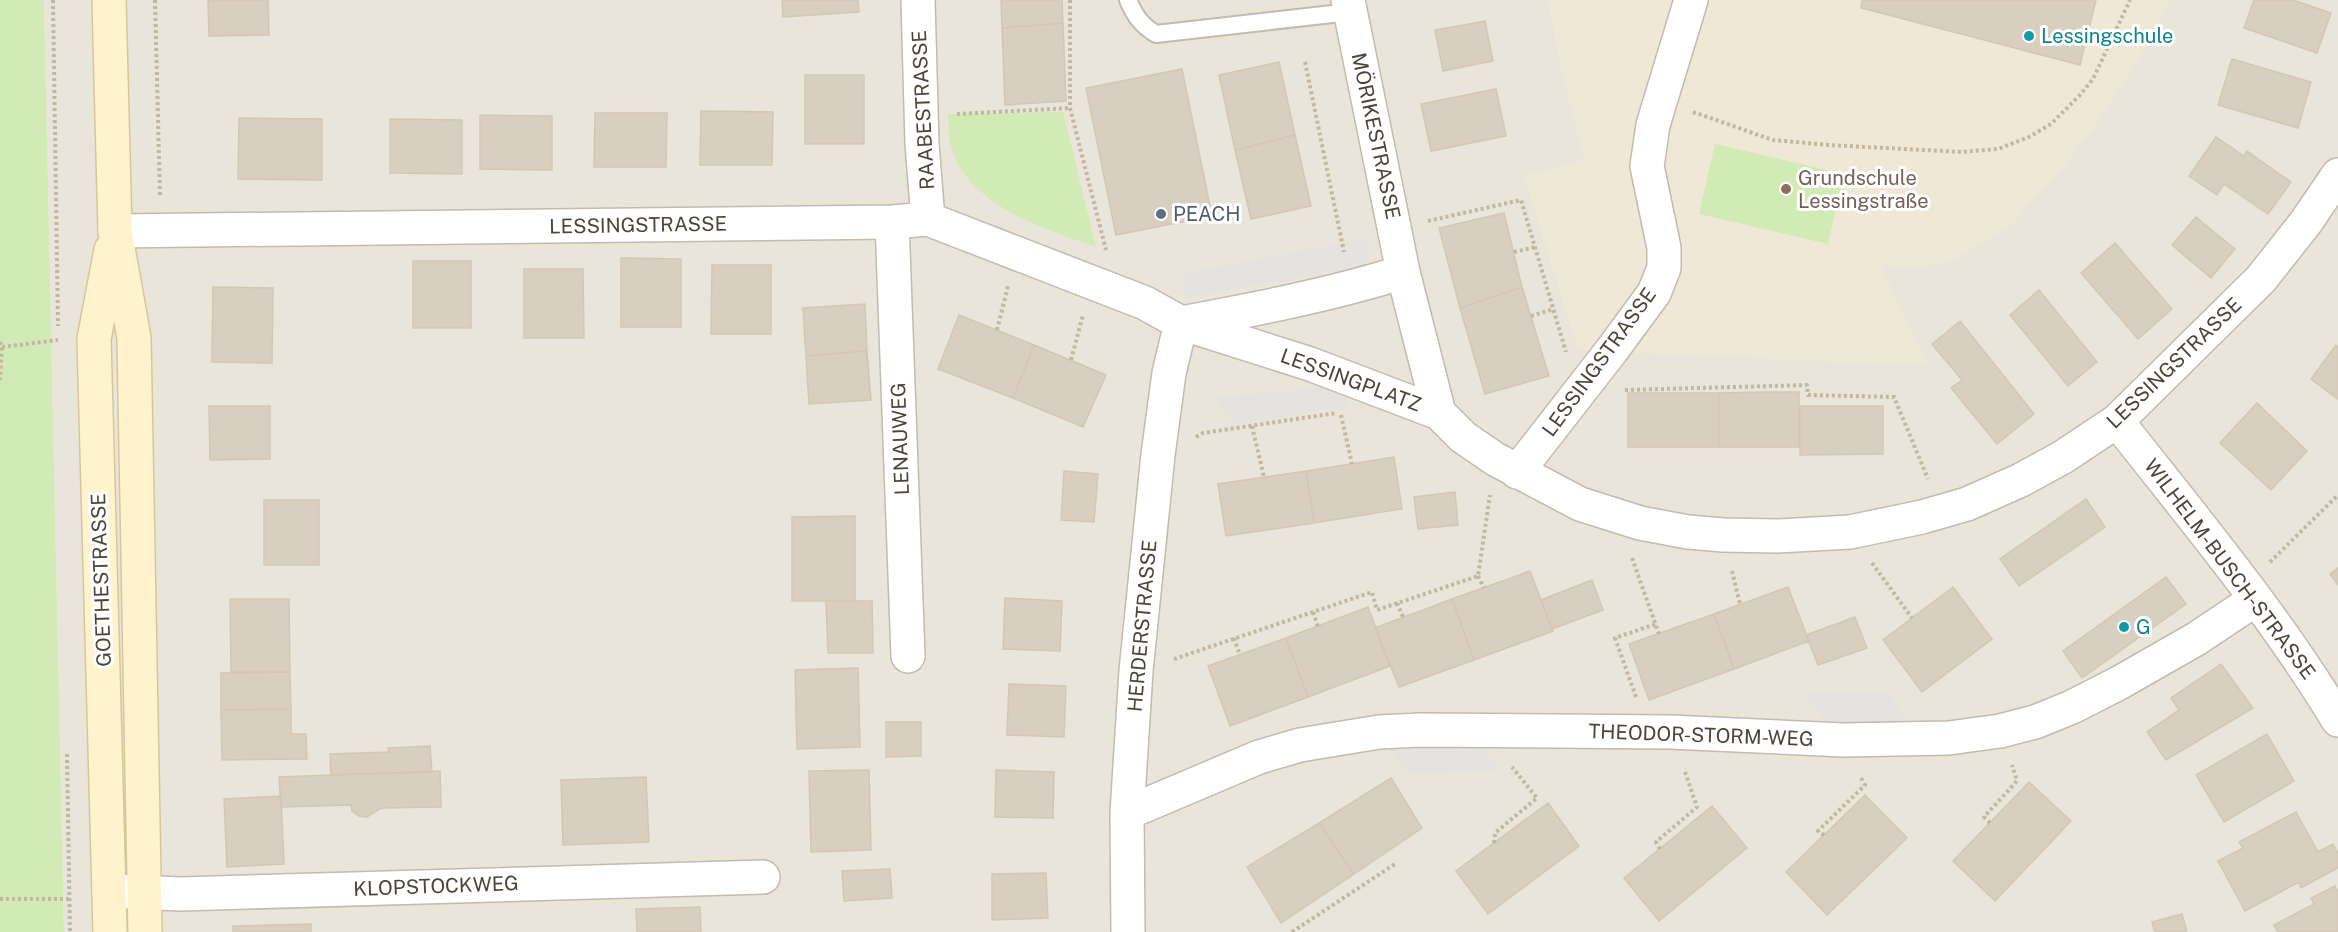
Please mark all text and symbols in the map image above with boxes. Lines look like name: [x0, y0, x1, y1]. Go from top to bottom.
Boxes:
place label: Lessingschule: [2041, 24, 2173, 48]
marker: Lessingschule: [2022, 29, 2036, 43]
street label: RAABESTRASSE: [907, 30, 939, 190]
street label: MÖRIKESTRASSE: [1347, 50, 1406, 221]
place label: Grundschule Lessingstraße: [1798, 166, 1929, 213]
marker: Grundschule Lessingstraße: [1779, 182, 1793, 196]
place label: PEACH: [1173, 202, 1241, 226]
marker: PEACH: [1154, 207, 1168, 221]
street label: LESSINGSTRASSE: [549, 211, 727, 239]
street label: LESSINGSTRASSE: [1537, 283, 1661, 441]
street label: LESSINGSTRASSE: [2102, 293, 2246, 433]
street label: LESSINGPLATZ: [1277, 343, 1425, 417]
street label: LENAUWEG: [886, 382, 914, 496]
street label: WILHELM-BUSCH-STRASSE: [2139, 454, 2321, 684]
street label: GOETHESTRASSE: [86, 493, 116, 667]
street label: HERDERSTRASSE: [1123, 539, 1161, 713]
place label: G: [2136, 615, 2151, 639]
marker: G: [2117, 620, 2131, 634]
street label: THEODOR-STORM-WEG: [1588, 719, 1814, 751]
street label: KLOPSTOCKWEG: [353, 871, 519, 901]

